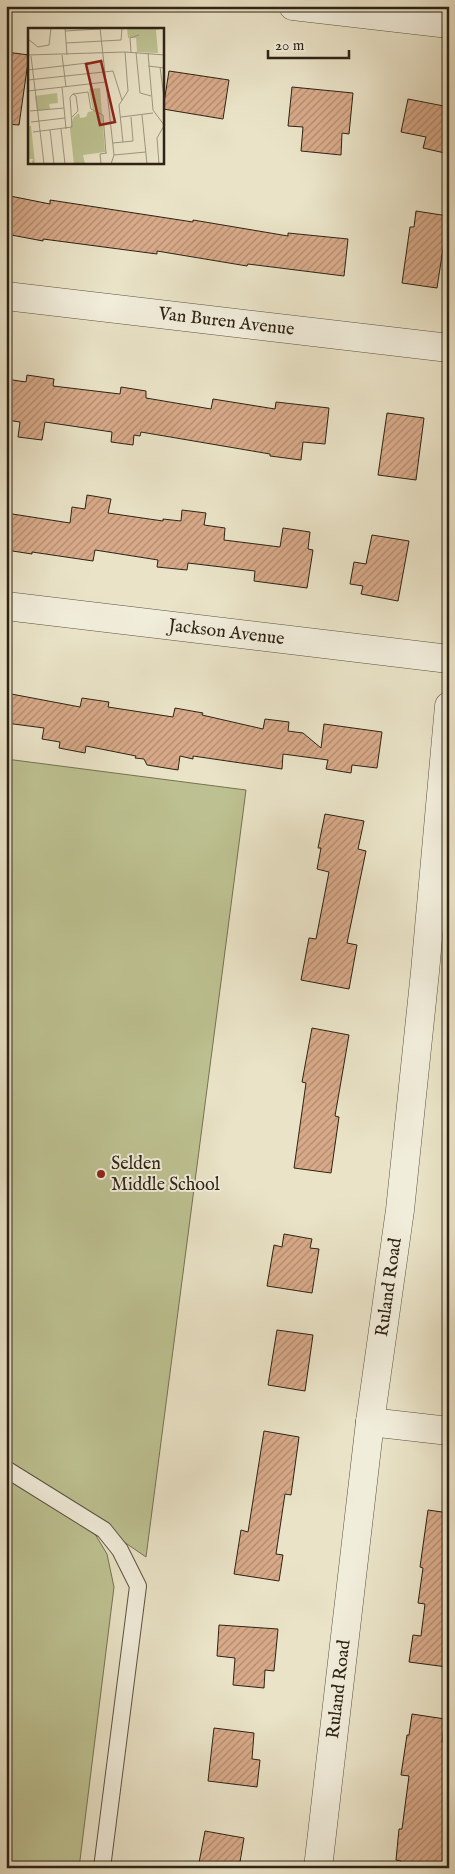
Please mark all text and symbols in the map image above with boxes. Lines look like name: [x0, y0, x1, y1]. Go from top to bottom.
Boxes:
inset map: [28, 28, 164, 164]
scale bar: [268, 28, 349, 60]
text: 20 m: [275, 36, 305, 55]
street label: Van Buren Avenue: [156, 302, 296, 341]
street label: Jackson Avenue: [165, 614, 286, 651]
place label: Selden Middle School: [111, 1153, 220, 1197]
marker: Selden Middle School: [95, 1168, 107, 1180]
street label: Ruland Road: [371, 1236, 407, 1338]
street label: Ruland Road: [322, 1638, 356, 1740]

